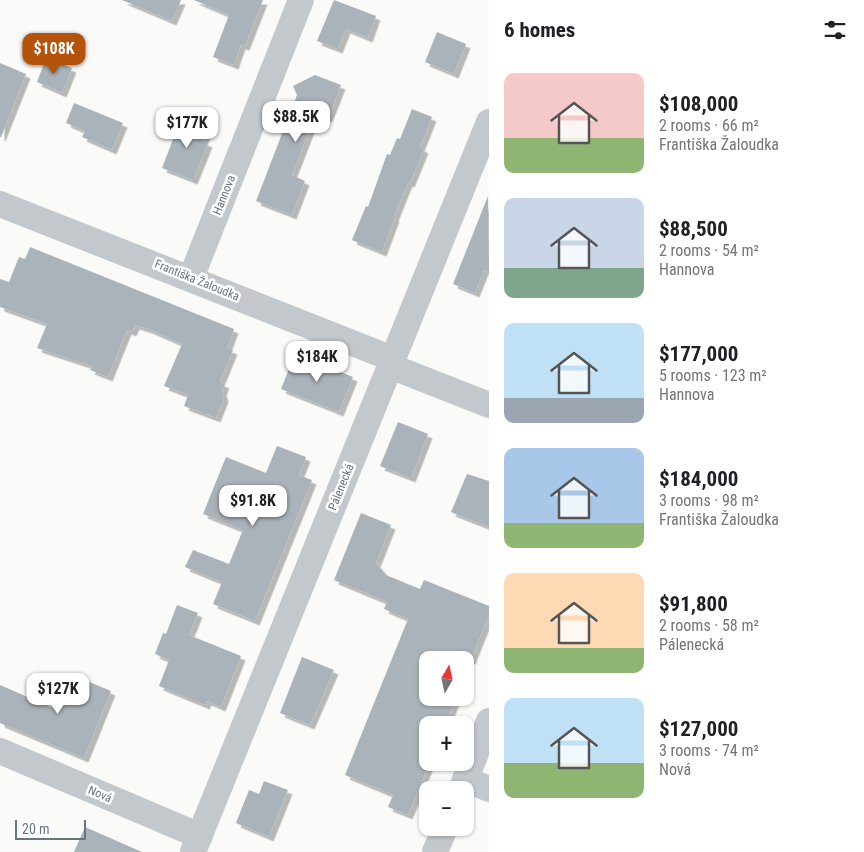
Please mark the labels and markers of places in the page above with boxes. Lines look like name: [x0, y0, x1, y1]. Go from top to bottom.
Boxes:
pin: $108K: [19, 32, 89, 75]
pin: $88.5K: [255, 100, 337, 143]
pin: $177K: [152, 106, 222, 149]
pin: $184K: [282, 340, 352, 383]
pin: $91.8K: [212, 484, 294, 527]
pin: $127K: [23, 672, 93, 715]

